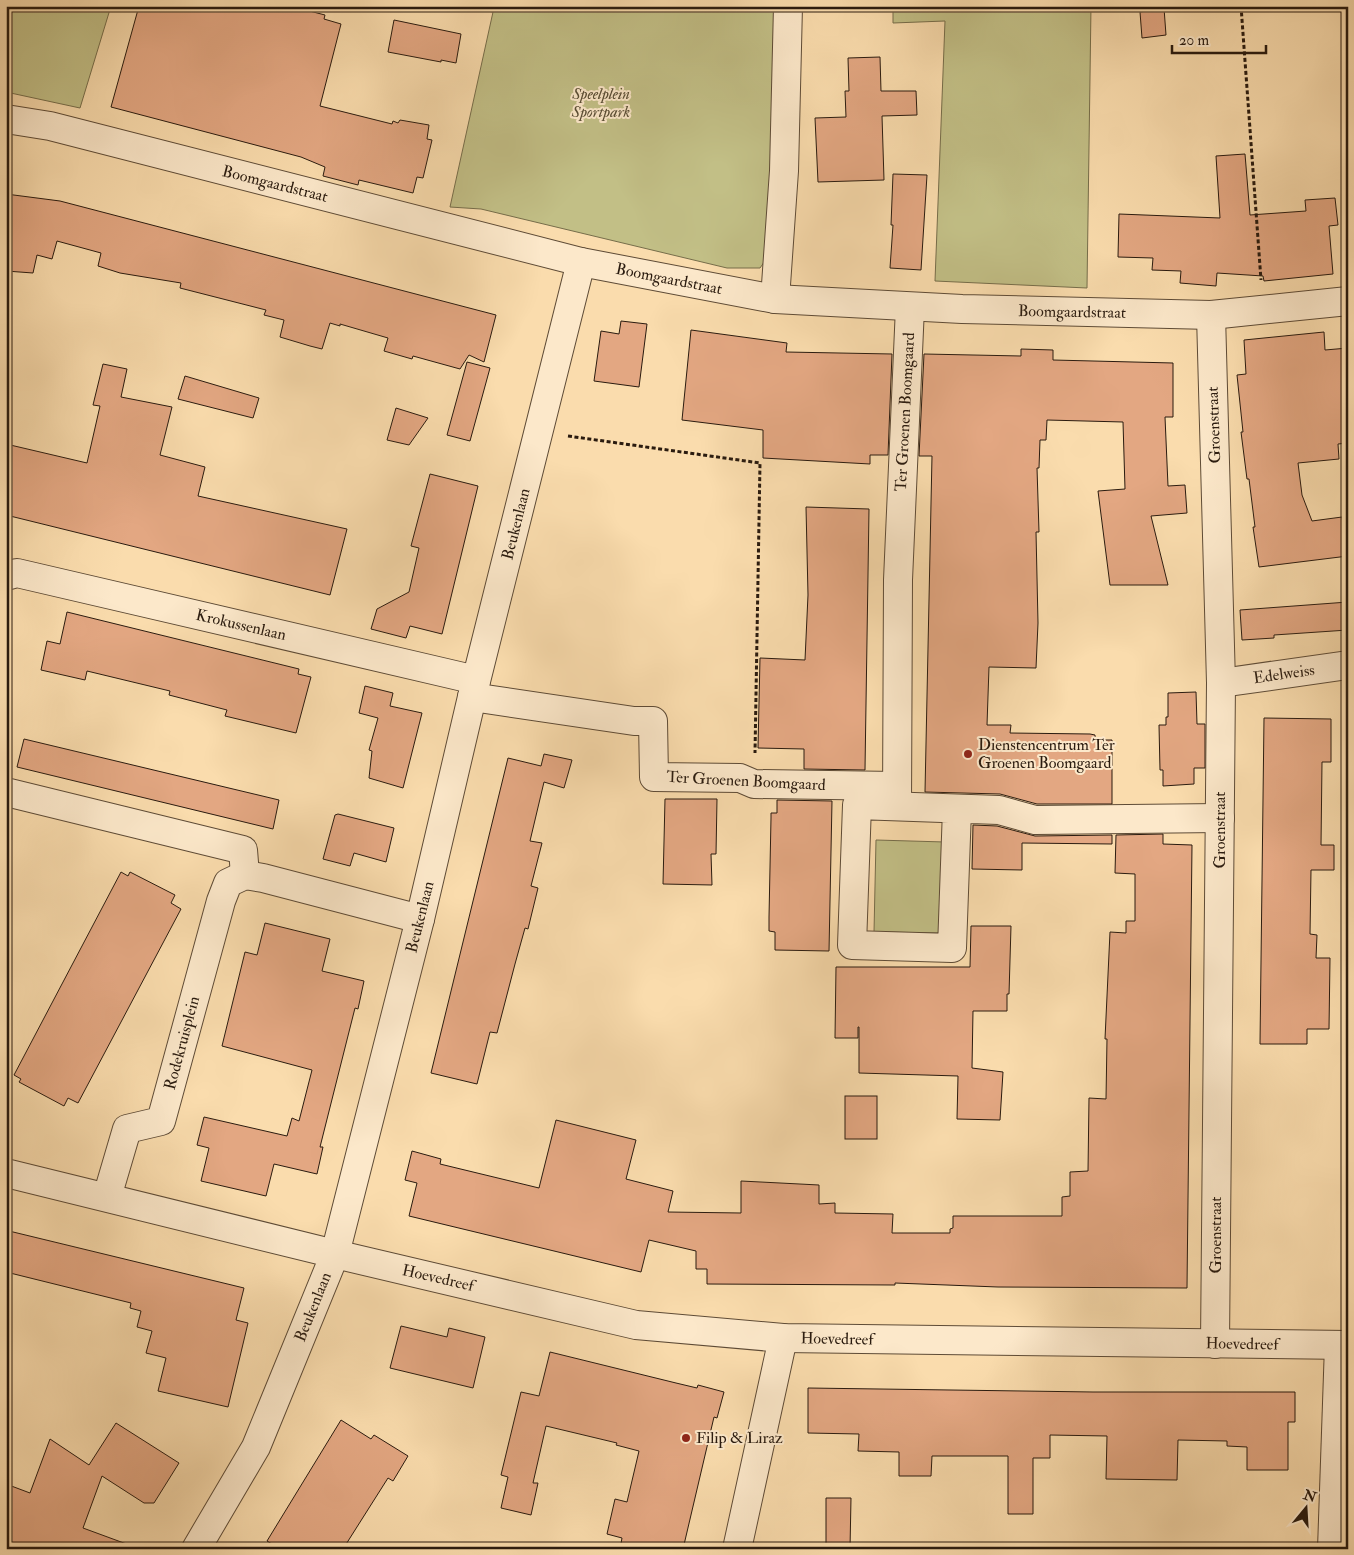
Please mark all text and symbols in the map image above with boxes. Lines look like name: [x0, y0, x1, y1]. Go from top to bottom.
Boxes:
scale bar: [1172, 22, 1265, 54]
text: 20 m: [1179, 31, 1209, 50]
park label: Speelplein Sportpark: [571, 84, 631, 122]
street label: Boomgaardstraat: [220, 161, 330, 207]
street label: Boomgaardstraat: [614, 259, 724, 299]
street label: Boomgaardstraat: [1018, 301, 1126, 323]
street label: Ter Groenen Boomgaard: [891, 332, 919, 492]
street label: Groenstraat: [1203, 386, 1225, 464]
street label: Beukenlaan: [497, 486, 535, 562]
street label: Krokussenlaan: [194, 605, 288, 645]
street label: Edelweiss: [1252, 660, 1316, 688]
place label: Dienstencentrum Ter Groenen Boomgaard: [978, 735, 1115, 773]
marker: Dienstencentrum Ter Groenen Boomgaard: [962, 748, 974, 760]
street label: Ter Groenen Boomgaard: [666, 767, 826, 795]
street label: Groenstraat: [1210, 792, 1230, 868]
street label: Beukenlaan: [401, 879, 439, 955]
street label: Rodekruisplein: [160, 994, 205, 1092]
street label: Groenstraat: [1206, 1197, 1226, 1273]
street label: Hoevedreef: [400, 1260, 479, 1297]
street label: Beukenlaan: [290, 1269, 336, 1345]
street label: Hoevedreef: [800, 1328, 877, 1350]
street label: Hoevedreef: [1205, 1333, 1282, 1355]
place label: Filip & Liraz: [696, 1428, 783, 1449]
marker: Filip & Liraz: [680, 1432, 692, 1444]
north arrow: [1282, 1482, 1332, 1532]
text: N: [1300, 1486, 1319, 1506]

